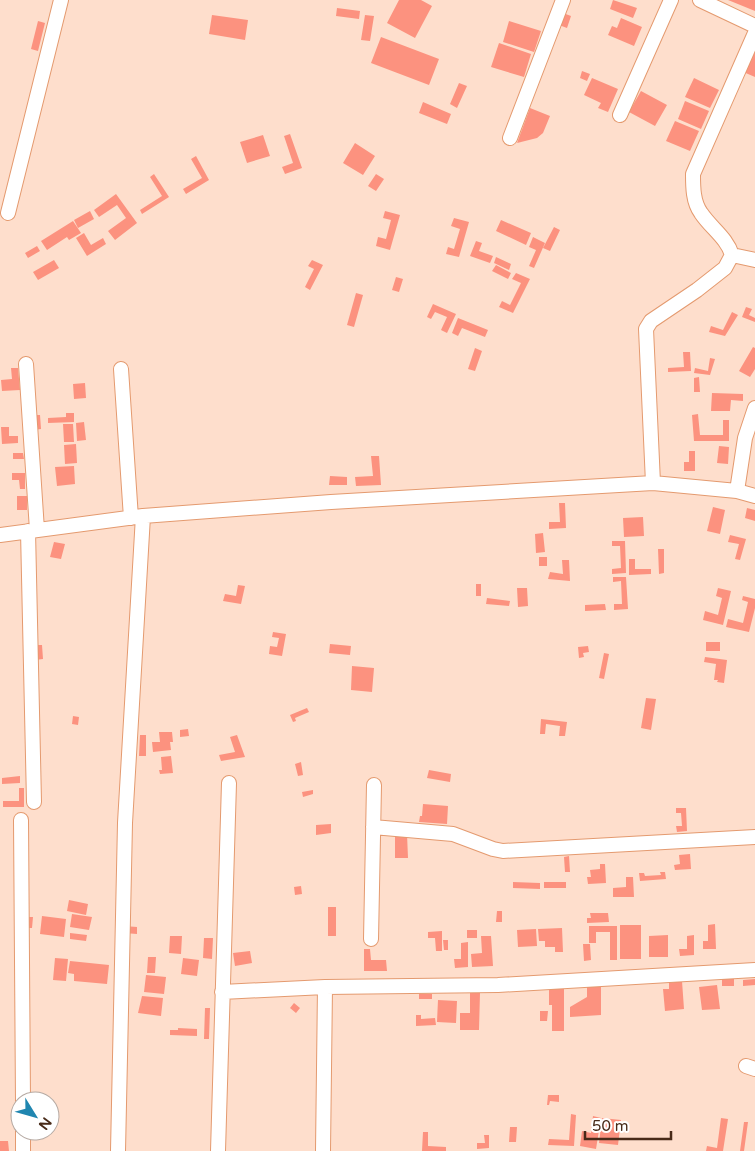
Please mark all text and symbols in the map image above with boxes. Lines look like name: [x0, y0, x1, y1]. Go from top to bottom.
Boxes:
north arrow: [10, 1091, 60, 1141]
scale bar: [585, 1108, 671, 1140]
text: N: [35, 1114, 55, 1133]
text: 50 m: [592, 1117, 629, 1135]

